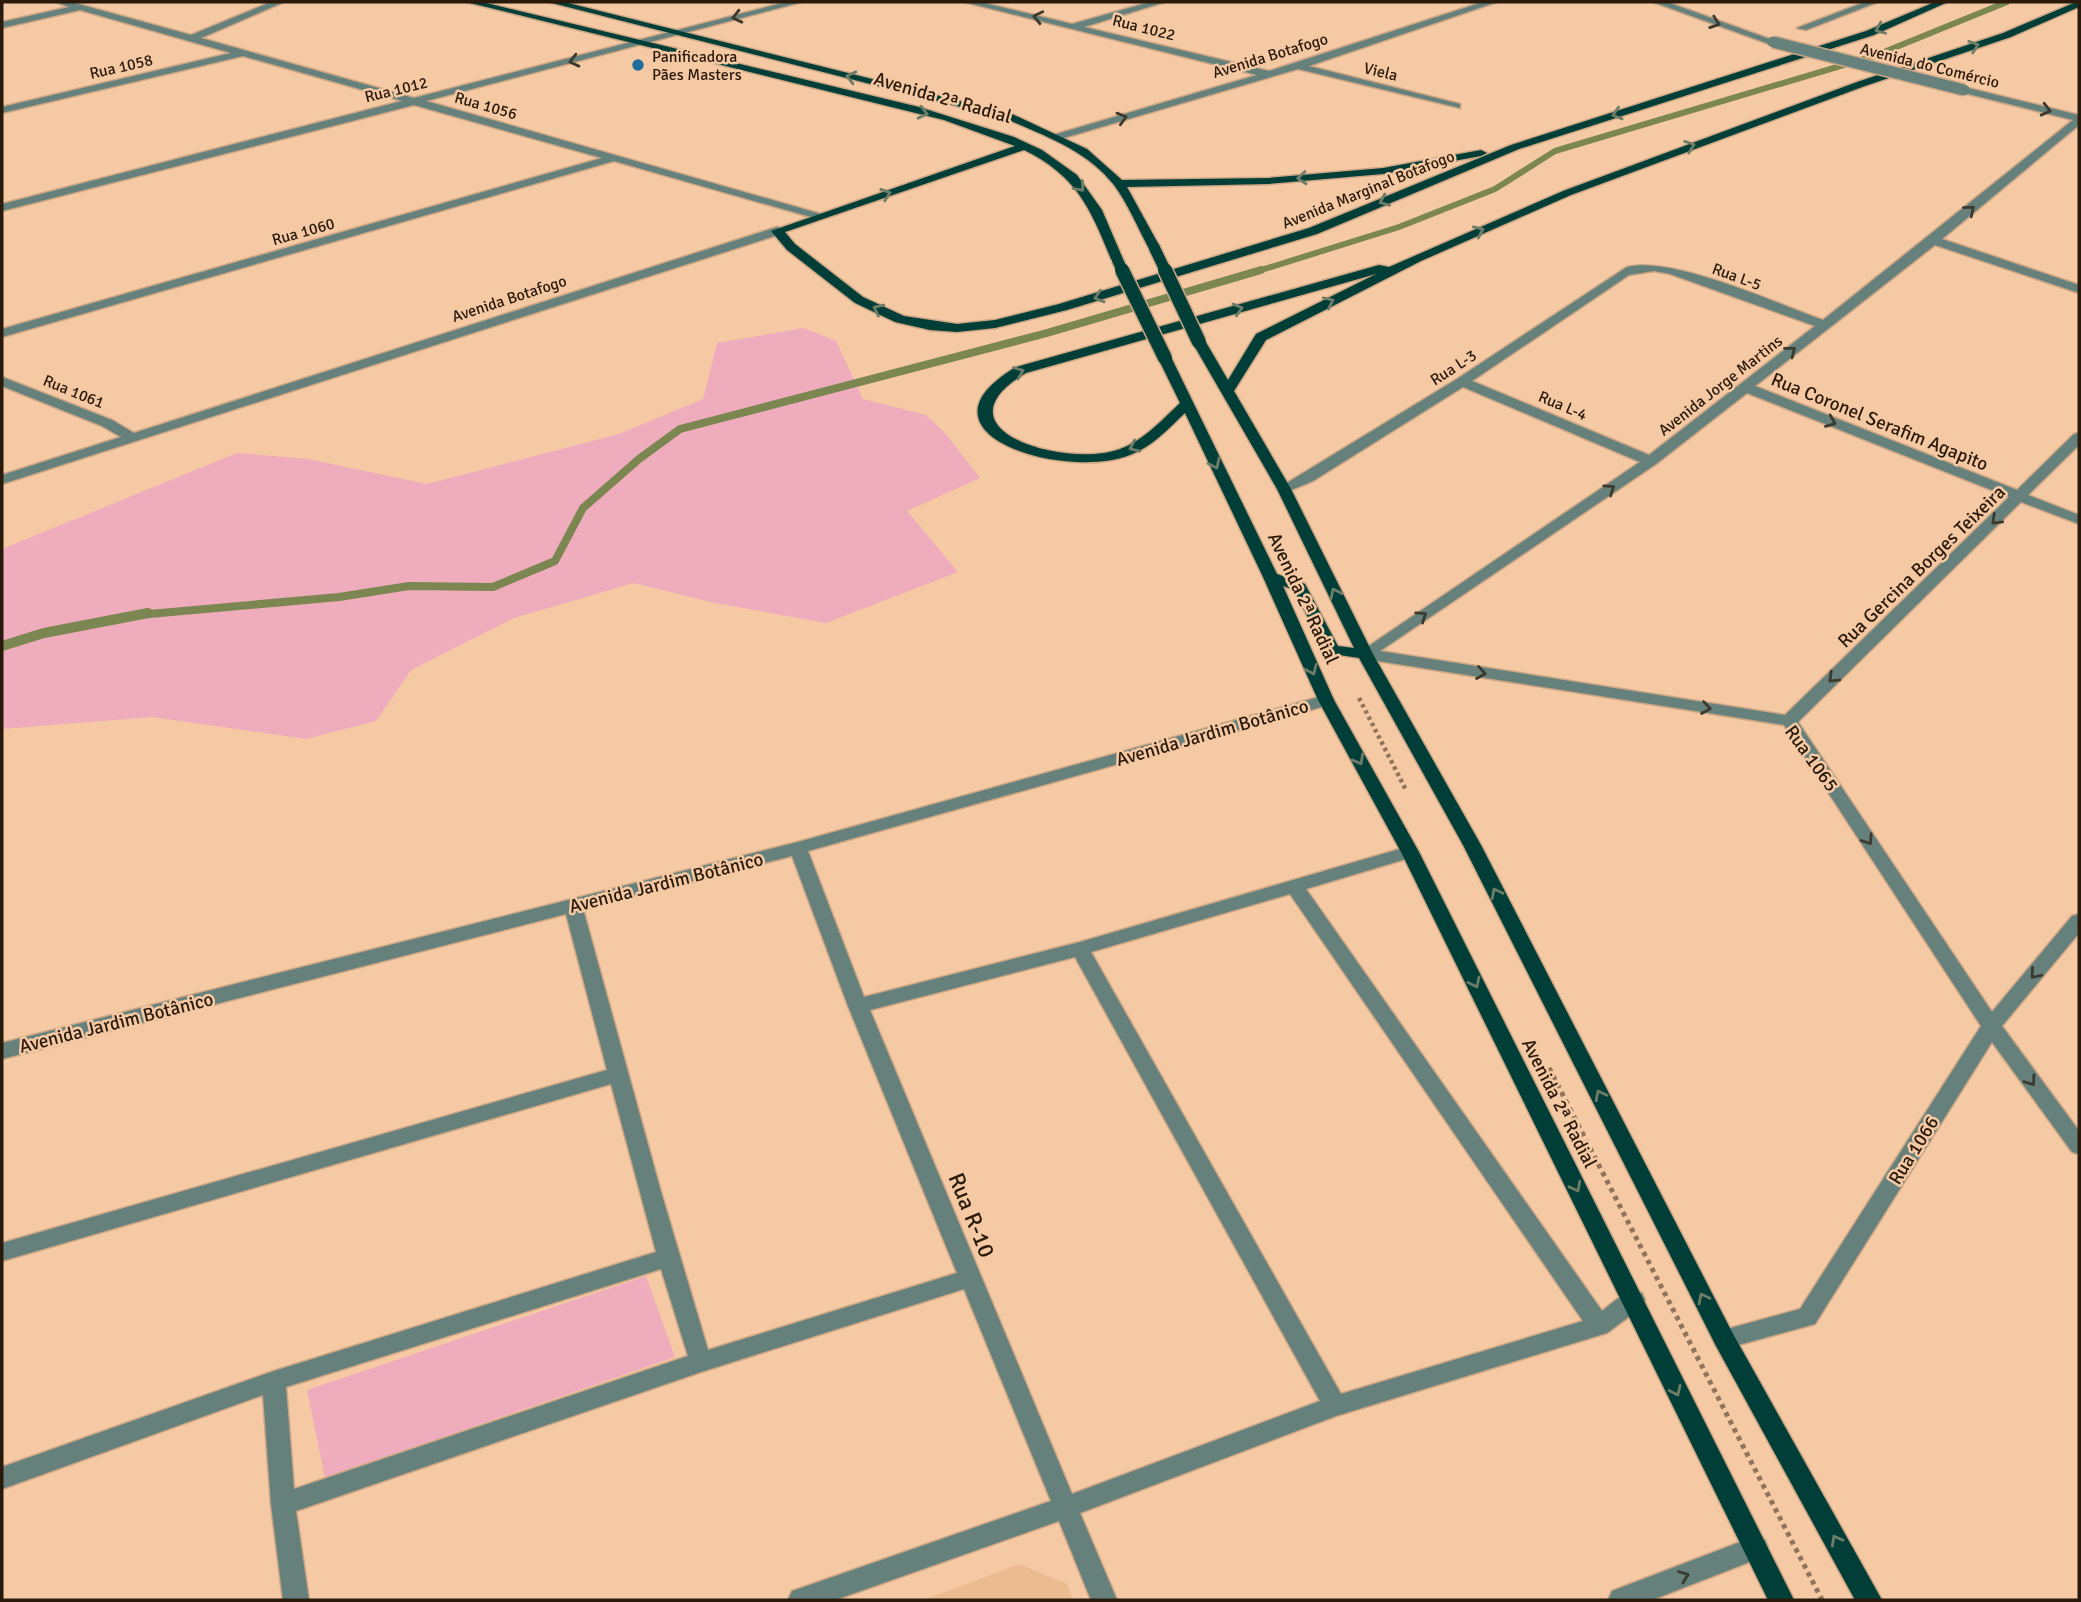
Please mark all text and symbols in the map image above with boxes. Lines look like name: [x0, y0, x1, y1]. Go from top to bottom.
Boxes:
one-way arrow: [731, 9, 743, 23]
street label: Rua 1022: [1110, 10, 1177, 45]
one-way arrow: [1032, 11, 1044, 26]
one-way arrow: [1708, 15, 1720, 29]
one-way arrow: [1875, 20, 1887, 34]
street label: Avenida Botafogo: [1210, 29, 1330, 83]
street label: Avenida do Comércio: [1858, 39, 2001, 93]
one-way arrow: [1968, 40, 1980, 54]
place label: Panificadora Pães Masters: [652, 47, 742, 85]
street label: Rua 1058: [88, 50, 155, 84]
one-way arrow: [568, 53, 580, 67]
marker: Panificadora Pães Masters: [630, 57, 646, 73]
street label: Viela: [1362, 58, 1400, 86]
street label: Avenida 2ª Radial: [871, 67, 1014, 129]
one-way arrow: [845, 71, 857, 85]
street label: Rua 1012: [363, 72, 430, 107]
street label: Rua 1056: [452, 87, 519, 124]
one-way arrow: [2039, 102, 2051, 116]
one-way arrow: [917, 105, 929, 119]
one-way arrow: [1611, 105, 1623, 120]
one-way arrow: [1116, 111, 1128, 126]
one-way arrow: [1684, 140, 1696, 154]
street label: Avenida Marginal Botafogo: [1279, 146, 1458, 234]
one-way arrow: [1296, 170, 1307, 185]
one-way arrow: [1072, 179, 1084, 192]
one-way arrow: [880, 188, 892, 202]
one-way arrow: [1379, 193, 1391, 207]
one-way arrow: [1961, 206, 1974, 218]
street label: Rua 1060: [270, 213, 337, 250]
one-way arrow: [1472, 225, 1485, 239]
street label: Rua L-5: [1709, 259, 1764, 295]
street label: Avenida Botafogo: [449, 271, 569, 327]
one-way arrow: [1093, 288, 1105, 303]
one-way arrow: [1322, 296, 1334, 310]
one-way arrow: [1232, 302, 1244, 317]
one-way arrow: [873, 303, 885, 317]
street label: Avenida Jorge Martins: [1655, 331, 1787, 440]
street label: Rua L-3: [1427, 346, 1480, 390]
one-way arrow: [1784, 347, 1796, 360]
one-way arrow: [1013, 366, 1025, 380]
street label: Rua Coronel Serafim Agapito: [1768, 367, 1992, 477]
street label: Rua 1061: [40, 371, 107, 413]
street label: Rua L-4: [1535, 387, 1590, 425]
one-way arrow: [1824, 413, 1836, 427]
one-way arrow: [1128, 439, 1141, 453]
one-way arrow: [1206, 457, 1220, 469]
street label: Rua Gercina Borges Teixeira: [1833, 480, 2011, 653]
one-way arrow: [1602, 484, 1615, 497]
one-way arrow: [1991, 511, 2004, 524]
street label: Avenida 2ª Radial: [1262, 529, 1344, 668]
one-way arrow: [1329, 588, 1343, 600]
one-way arrow: [1414, 612, 1427, 624]
one-way arrow: [1304, 662, 1318, 675]
one-way arrow: [1475, 665, 1487, 680]
one-way arrow: [1828, 670, 1841, 683]
street label: Avenida Jardim Botânico: [1113, 694, 1311, 772]
one-way arrow: [1700, 700, 1712, 715]
street label: Rua 1065: [1779, 721, 1843, 796]
one-way arrow: [1351, 752, 1364, 765]
one-way arrow: [1860, 833, 1873, 846]
street label: Avenida Jardim Botânico: [567, 847, 766, 919]
one-way arrow: [1491, 888, 1505, 900]
one-way arrow: [2031, 965, 2043, 978]
one-way arrow: [1466, 976, 1480, 988]
street label: Avenida Jardim Botânico: [17, 987, 216, 1059]
street label: Avenida 2ª Radial: [1516, 1035, 1602, 1172]
one-way arrow: [2023, 1073, 2035, 1086]
one-way arrow: [1594, 1090, 1608, 1102]
street label: Rua 1066: [1883, 1112, 1944, 1189]
street label: Rua R-10: [941, 1169, 1002, 1262]
one-way arrow: [1568, 1180, 1582, 1192]
one-way arrow: [1698, 1293, 1711, 1305]
one-way arrow: [1668, 1384, 1682, 1396]
one-way arrow: [1831, 1535, 1844, 1548]
one-way arrow: [1678, 1570, 1690, 1584]

